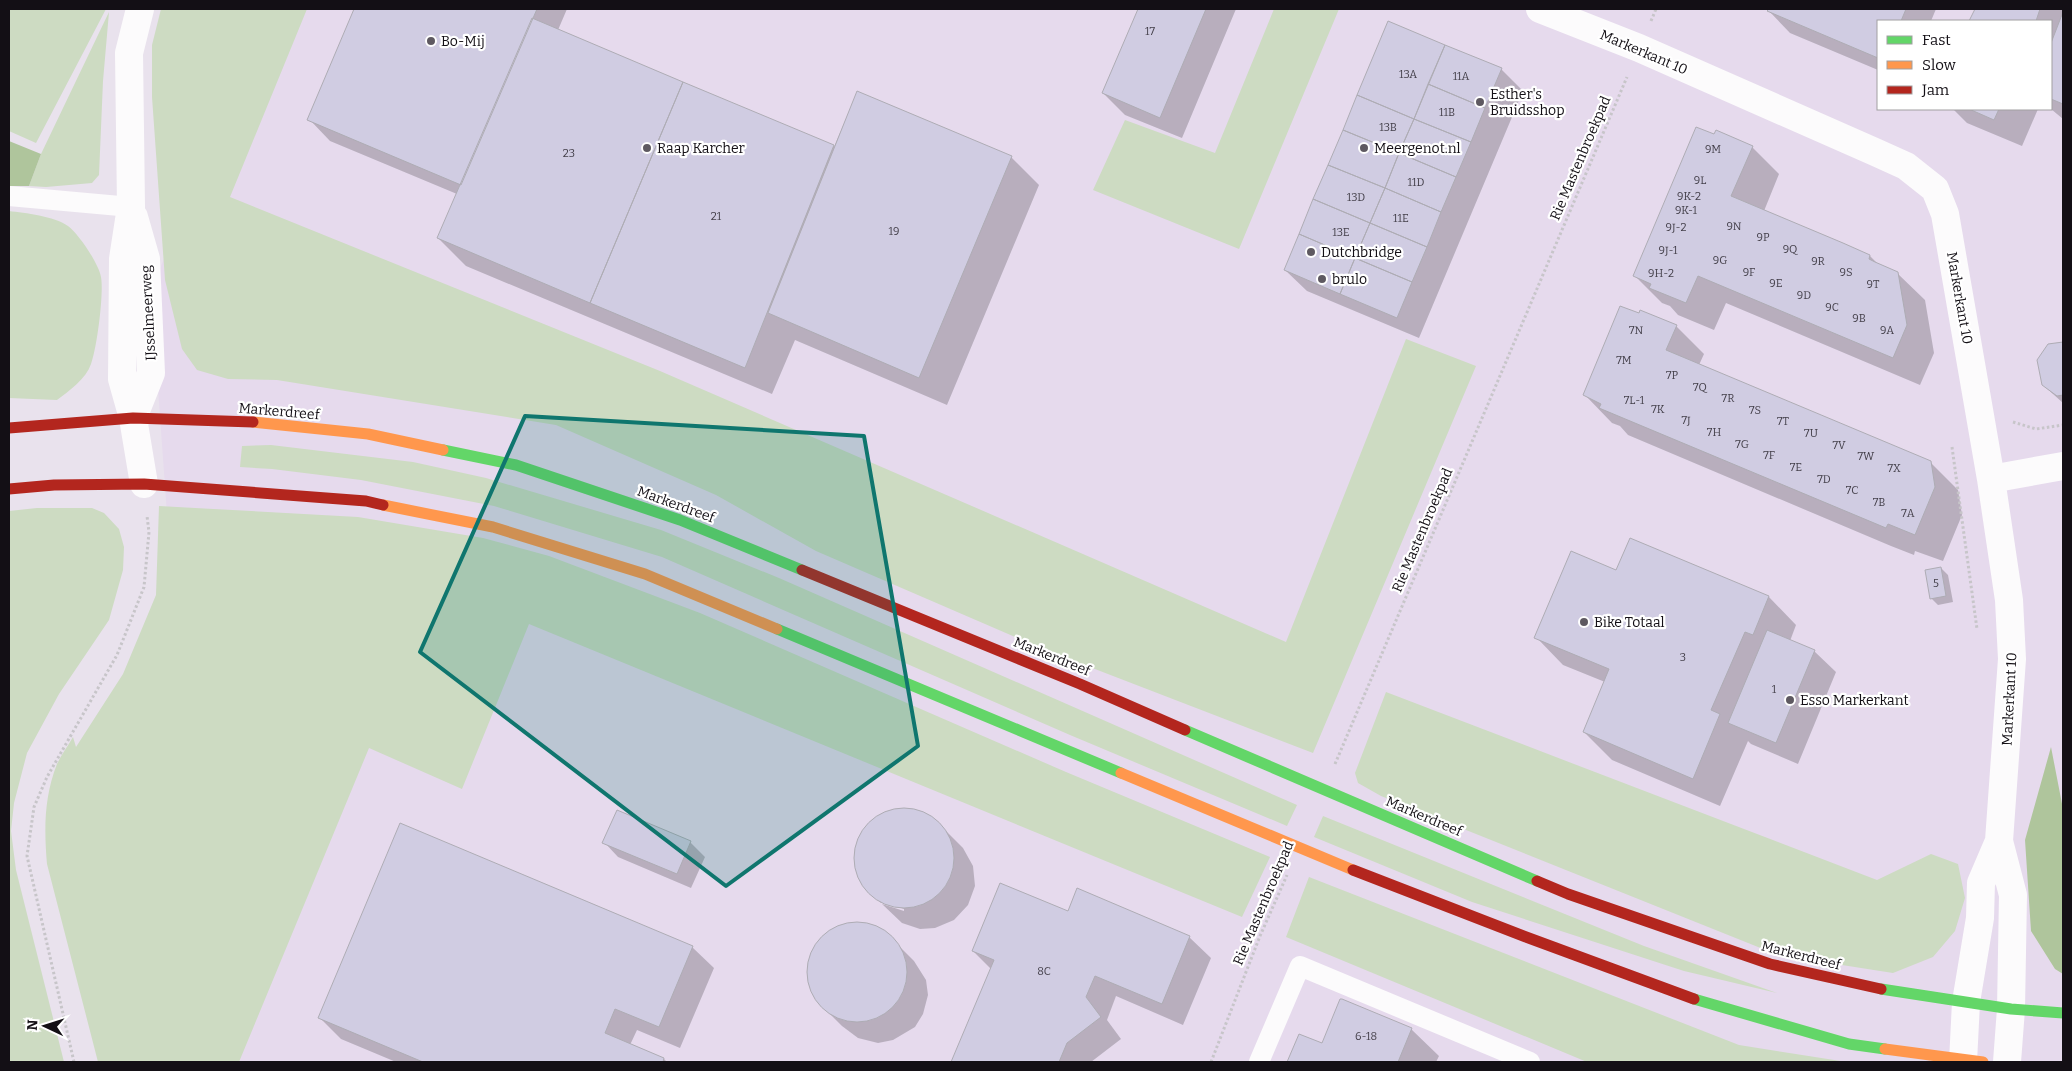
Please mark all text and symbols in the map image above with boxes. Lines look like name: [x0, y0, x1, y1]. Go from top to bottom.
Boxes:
legend: [1877, 20, 2052, 110]
house number: 17: [1145, 25, 1155, 38]
street label: Markerkant 10: [1597, 26, 1690, 79]
text: Fast: [1922, 31, 1951, 49]
place label: Bo-Mij: [441, 33, 485, 50]
marker: Bo-Mij: [425, 35, 437, 47]
text: Slow: [1922, 56, 1957, 74]
house number: 13A: [1399, 68, 1417, 81]
house number: 11A: [1453, 70, 1470, 83]
text: Jam: [1921, 81, 1950, 99]
place label: Esther's Bruidsshop: [1490, 86, 1565, 119]
street label: Rie Mastenbroekpad: [1547, 94, 1614, 223]
marker: Esther's Bruidsshop: [1474, 96, 1486, 108]
house number: 11B: [1439, 106, 1455, 119]
house number: 13B: [1379, 121, 1397, 134]
place label: Raap Karcher: [657, 140, 745, 157]
place label: Meergenot.nl: [1374, 140, 1461, 157]
marker: Raap Karcher: [641, 142, 653, 154]
marker: Meergenot.nl: [1358, 142, 1370, 154]
house number: 9M: [1705, 143, 1721, 156]
house number: 23: [563, 147, 575, 160]
house number: 9L: [1694, 174, 1706, 187]
house number: 11D: [1408, 176, 1425, 189]
house number: 9K-2: [1677, 190, 1701, 203]
house number: 13D: [1347, 191, 1365, 204]
house number: 9K-1: [1675, 204, 1698, 217]
house number: 21: [711, 210, 722, 223]
house number: 11E: [1393, 212, 1409, 225]
house number: 9N: [1726, 220, 1742, 233]
house number: 9J-2: [1666, 221, 1686, 234]
house number: 19: [889, 225, 899, 238]
house number: 13E: [1332, 226, 1350, 239]
house number: 9P: [1756, 231, 1770, 244]
house number: 9Q: [1783, 243, 1798, 256]
place label: Dutchbridge: [1321, 244, 1402, 261]
house number: 9J-1: [1658, 244, 1678, 257]
marker: Dutchbridge: [1305, 246, 1317, 258]
street label: Markerkant 10: [1943, 251, 1976, 346]
house number: 9G: [1713, 254, 1727, 267]
house number: 9R: [1811, 255, 1826, 268]
street label: IJsselmeerweg: [137, 265, 159, 361]
house number: 9F: [1743, 266, 1755, 279]
house number: 9S: [1839, 266, 1853, 279]
house number: 9H-2: [1648, 267, 1674, 280]
place label: brulo: [1332, 271, 1367, 288]
marker: brulo: [1316, 273, 1328, 285]
house number: 9E: [1769, 277, 1783, 290]
house number: 9T: [1867, 278, 1880, 291]
house number: 9D: [1797, 289, 1811, 302]
house number: 9C: [1825, 301, 1839, 314]
house number: 9B: [1852, 312, 1866, 325]
house number: 7N: [1629, 324, 1643, 337]
house number: 9A: [1880, 324, 1894, 337]
house number: 7M: [1616, 354, 1632, 367]
house number: 7P: [1666, 369, 1678, 382]
house number: 7Q: [1693, 381, 1708, 394]
house number: 7R: [1722, 392, 1735, 405]
house number: 7L-1: [1624, 394, 1645, 407]
street label: Markerdreef: [238, 399, 321, 424]
house number: 7K: [1651, 403, 1665, 416]
house number: 7S: [1749, 404, 1761, 417]
house number: 7J: [1681, 414, 1691, 427]
house number: 7T: [1777, 415, 1790, 428]
house number: 7H: [1707, 426, 1721, 439]
house number: 7U: [1804, 427, 1818, 440]
house number: 7G: [1735, 438, 1749, 451]
house number: 7V: [1832, 439, 1846, 452]
house number: 7F: [1763, 449, 1775, 462]
house number: 7W: [1858, 450, 1875, 463]
house number: 7E: [1790, 461, 1802, 474]
house number: 7X: [1887, 462, 1901, 475]
street label: Rie Mastenbroekpad: [1389, 466, 1456, 595]
house number: 7D: [1817, 473, 1831, 486]
street label: Markerdreef: [635, 483, 718, 527]
house number: 7C: [1846, 484, 1858, 497]
house number: 7B: [1873, 496, 1885, 509]
house number: 7A: [1901, 507, 1915, 520]
house number: 5: [1933, 577, 1939, 590]
place label: Bike Totaal: [1594, 614, 1665, 631]
marker: Bike Totaal: [1578, 616, 1590, 628]
street label: Markerdreef: [1011, 633, 1094, 680]
house number: 3: [1680, 651, 1686, 664]
street label: Markerkant 10: [1999, 652, 2020, 746]
house number: 1: [1772, 683, 1777, 696]
place label: Esso Markerkant: [1800, 692, 1909, 709]
marker: Esso Markerkant: [1784, 694, 1796, 706]
street label: Markerdreef: [1383, 793, 1466, 841]
street label: Rie Mastenbroekpad: [1230, 839, 1297, 968]
street label: Markerdreef: [1759, 937, 1843, 974]
house number: 8C: [1037, 965, 1051, 978]
north arrow: [20, 1001, 70, 1051]
text: N: [24, 1019, 41, 1031]
house number: 6-18: [1355, 1030, 1377, 1043]

